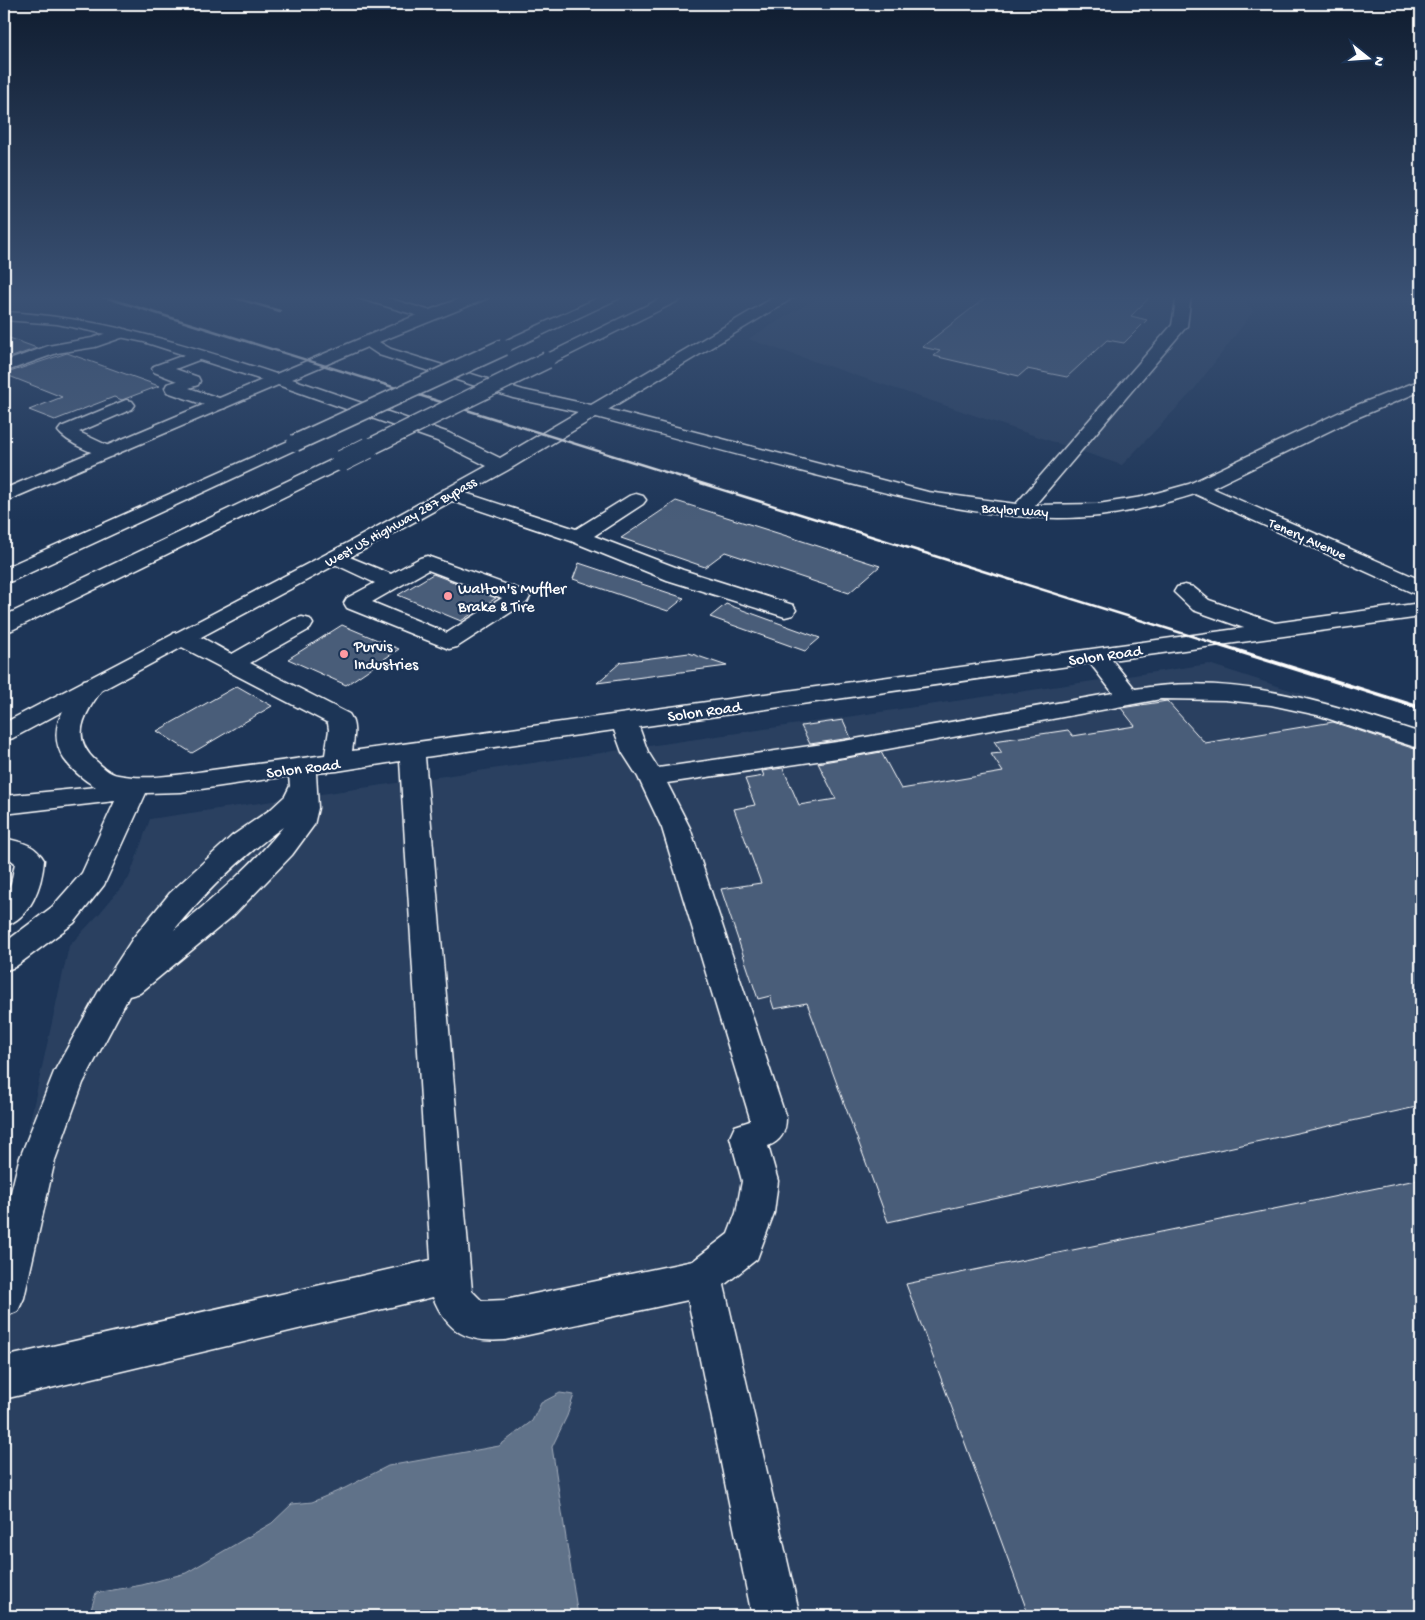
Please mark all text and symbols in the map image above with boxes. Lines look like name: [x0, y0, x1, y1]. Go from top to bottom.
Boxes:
north arrow: [1342, 32, 1392, 82]
text: N: [1369, 54, 1388, 68]
street label: West US Highway 287 Bypass: [322, 474, 481, 572]
street label: Baylor Way: [980, 501, 1049, 522]
street label: Tenery Avenue: [1264, 515, 1349, 565]
place label: Walton's Muffler Brake & Tire: [457, 581, 567, 618]
marker: Walton's Muffler Brake & Tire: [442, 590, 454, 602]
place label: Purvis Industries: [353, 639, 419, 676]
street label: Solon Road: [1068, 643, 1145, 672]
marker: Purvis Industries: [338, 648, 350, 660]
street label: Solon Road: [667, 699, 744, 728]
street label: Solon Road: [266, 756, 343, 784]

